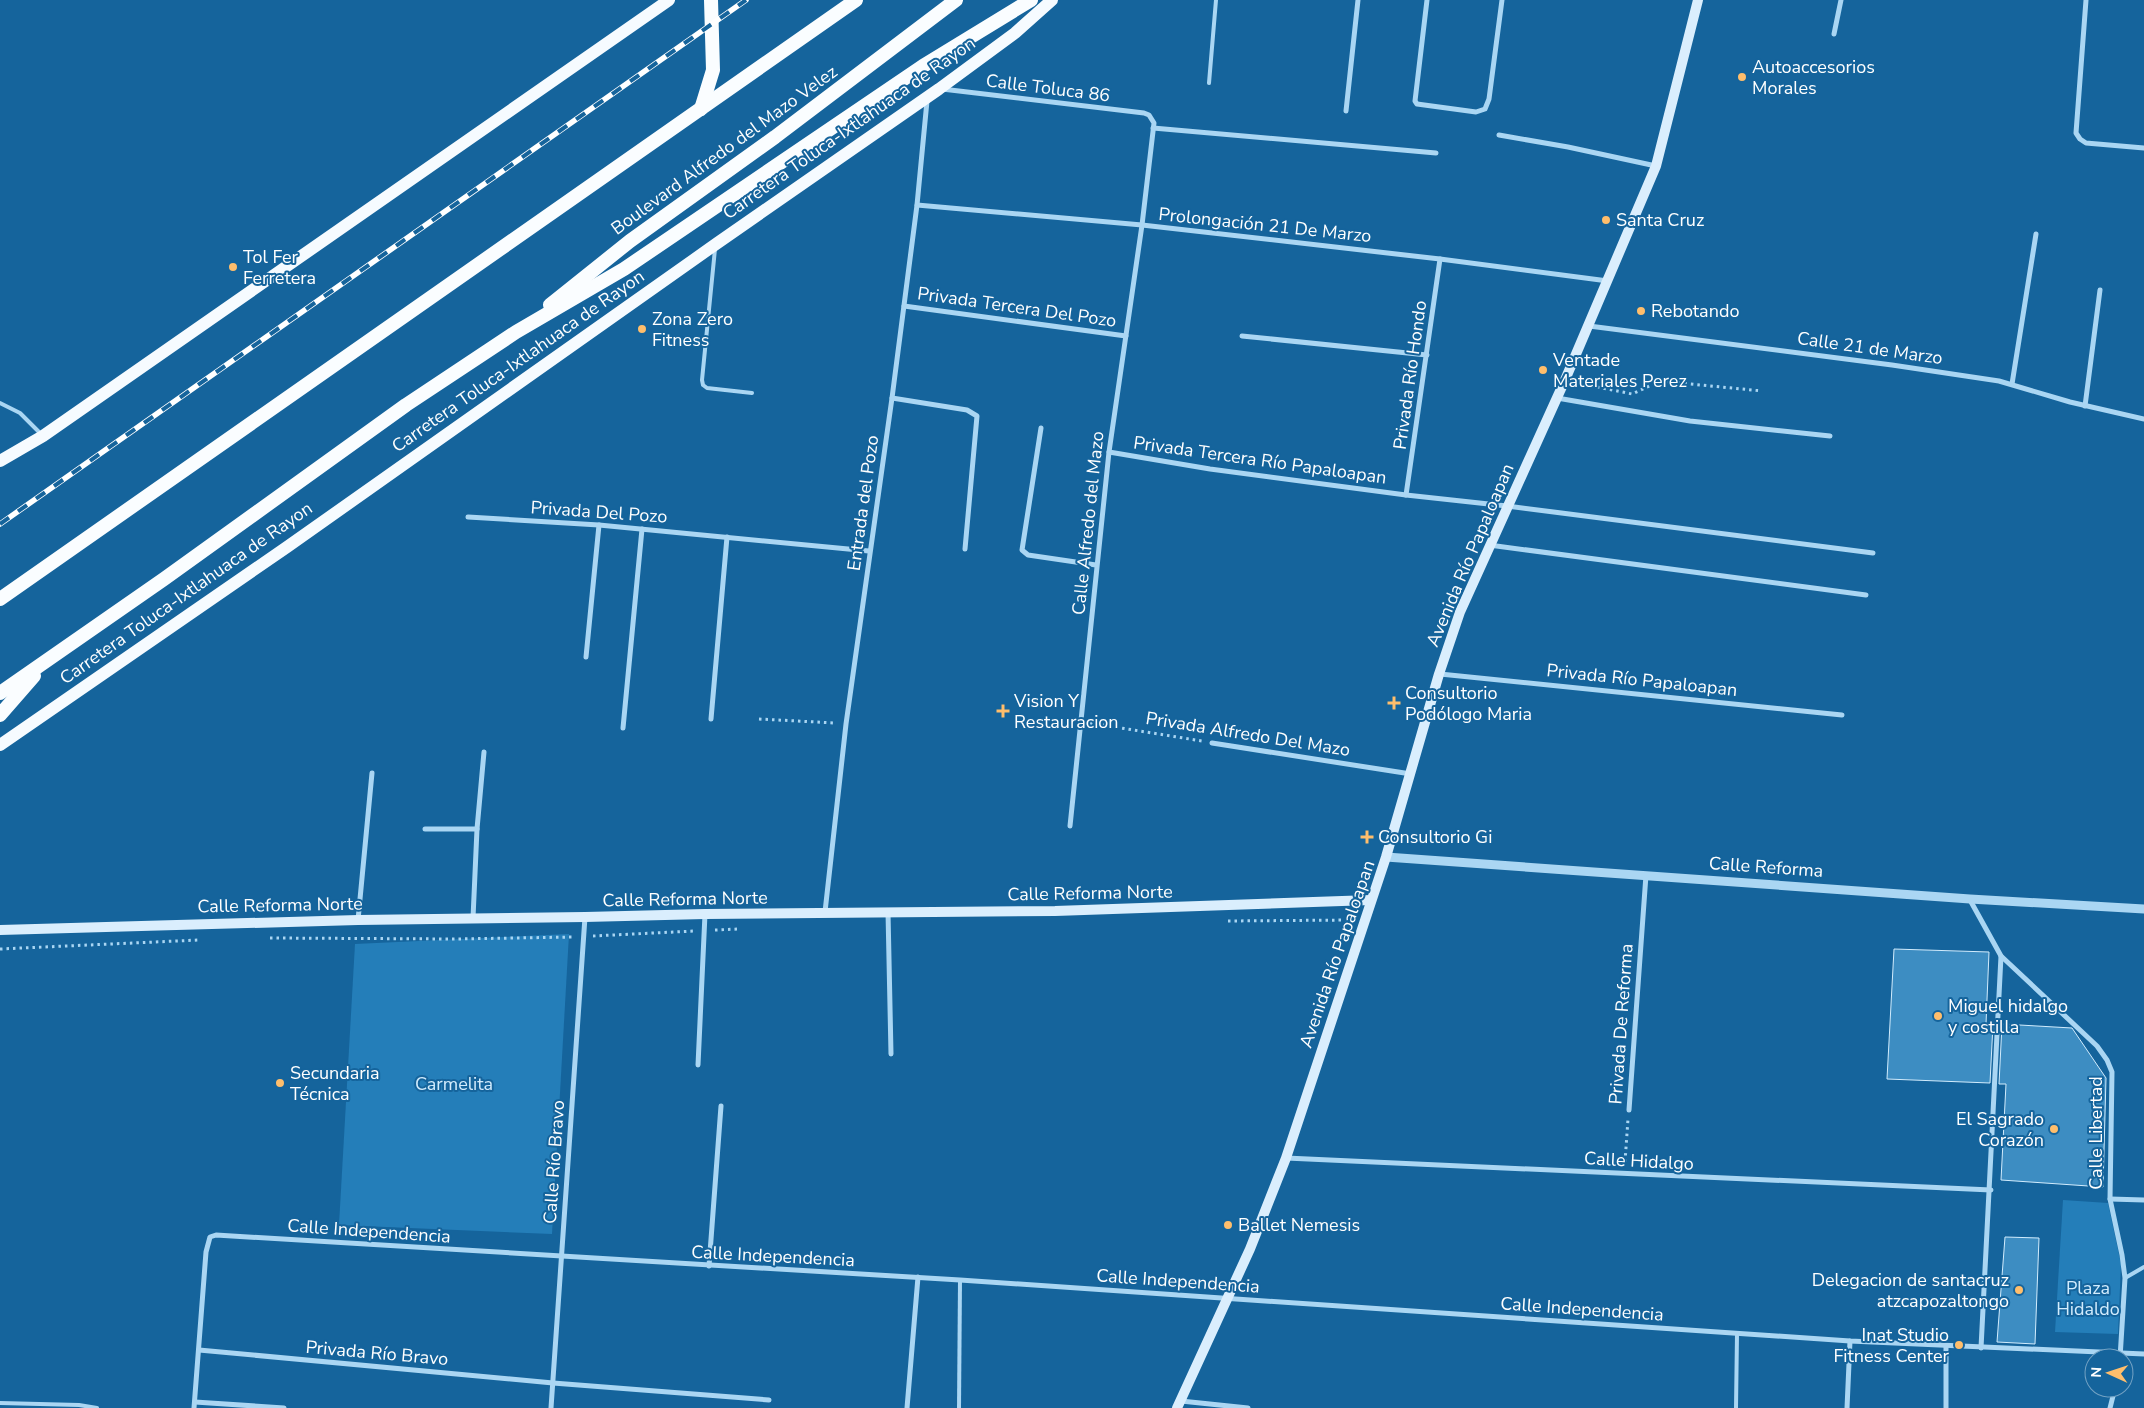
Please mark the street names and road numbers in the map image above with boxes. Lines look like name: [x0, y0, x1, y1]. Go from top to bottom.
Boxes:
street label: Carretera Toluca-Ixtlahuaca de Rayon: [718, 31, 980, 225]
street label: Boulevard Alfredo del Mazo Velez: [606, 60, 842, 240]
street label: Calle Toluca 86: [984, 68, 1112, 108]
street label: Prolongación 21 De Marzo: [1157, 202, 1373, 248]
street label: Carretera Toluca-Ixtlahuaca de Rayon: [387, 264, 649, 458]
street label: Privada Tercera Del Pozo: [916, 281, 1118, 333]
street label: Privada Río Hondo: [1388, 299, 1432, 451]
street label: Calle 21 de Marzo: [1796, 326, 1944, 370]
street label: Calle Alfredo del Mazo: [1066, 430, 1110, 616]
street label: Privada Tercera Río Papaloapan: [1132, 430, 1388, 490]
street label: Entrada del Pozo: [842, 434, 884, 572]
street label: Avenida Río Papaloapan: [1420, 460, 1520, 650]
street label: Privada Del Pozo: [530, 495, 668, 529]
street label: Carretera Toluca-Ixtlahuaca de Rayon: [55, 496, 317, 690]
street label: Privada Río Papaloapan: [1545, 658, 1739, 702]
street label: Privada Alfredo Del Mazo: [1144, 706, 1352, 762]
street label: Calle Reforma: [1708, 851, 1824, 883]
street label: Avenida Río Papaloapan: [1294, 857, 1380, 1051]
street label: Calle Reforma Norte: [1007, 880, 1173, 906]
street label: Calle Reforma Norte: [602, 886, 768, 912]
street label: Calle Reforma Norte: [197, 892, 363, 918]
street label: Privada De Reforma: [1603, 943, 1639, 1105]
street label: Calle Libertad: [2084, 1076, 2108, 1190]
street label: Calle Río Bravo: [538, 1099, 570, 1225]
street label: Calle Hidalgo: [1584, 1146, 1694, 1176]
street label: Calle Independencia: [287, 1213, 451, 1249]
street label: Calle Independencia: [691, 1240, 855, 1272]
street label: Calle Independencia: [1096, 1263, 1260, 1299]
street label: Calle Independencia: [1500, 1291, 1664, 1327]
street label: Privada Río Bravo: [305, 1335, 449, 1371]

